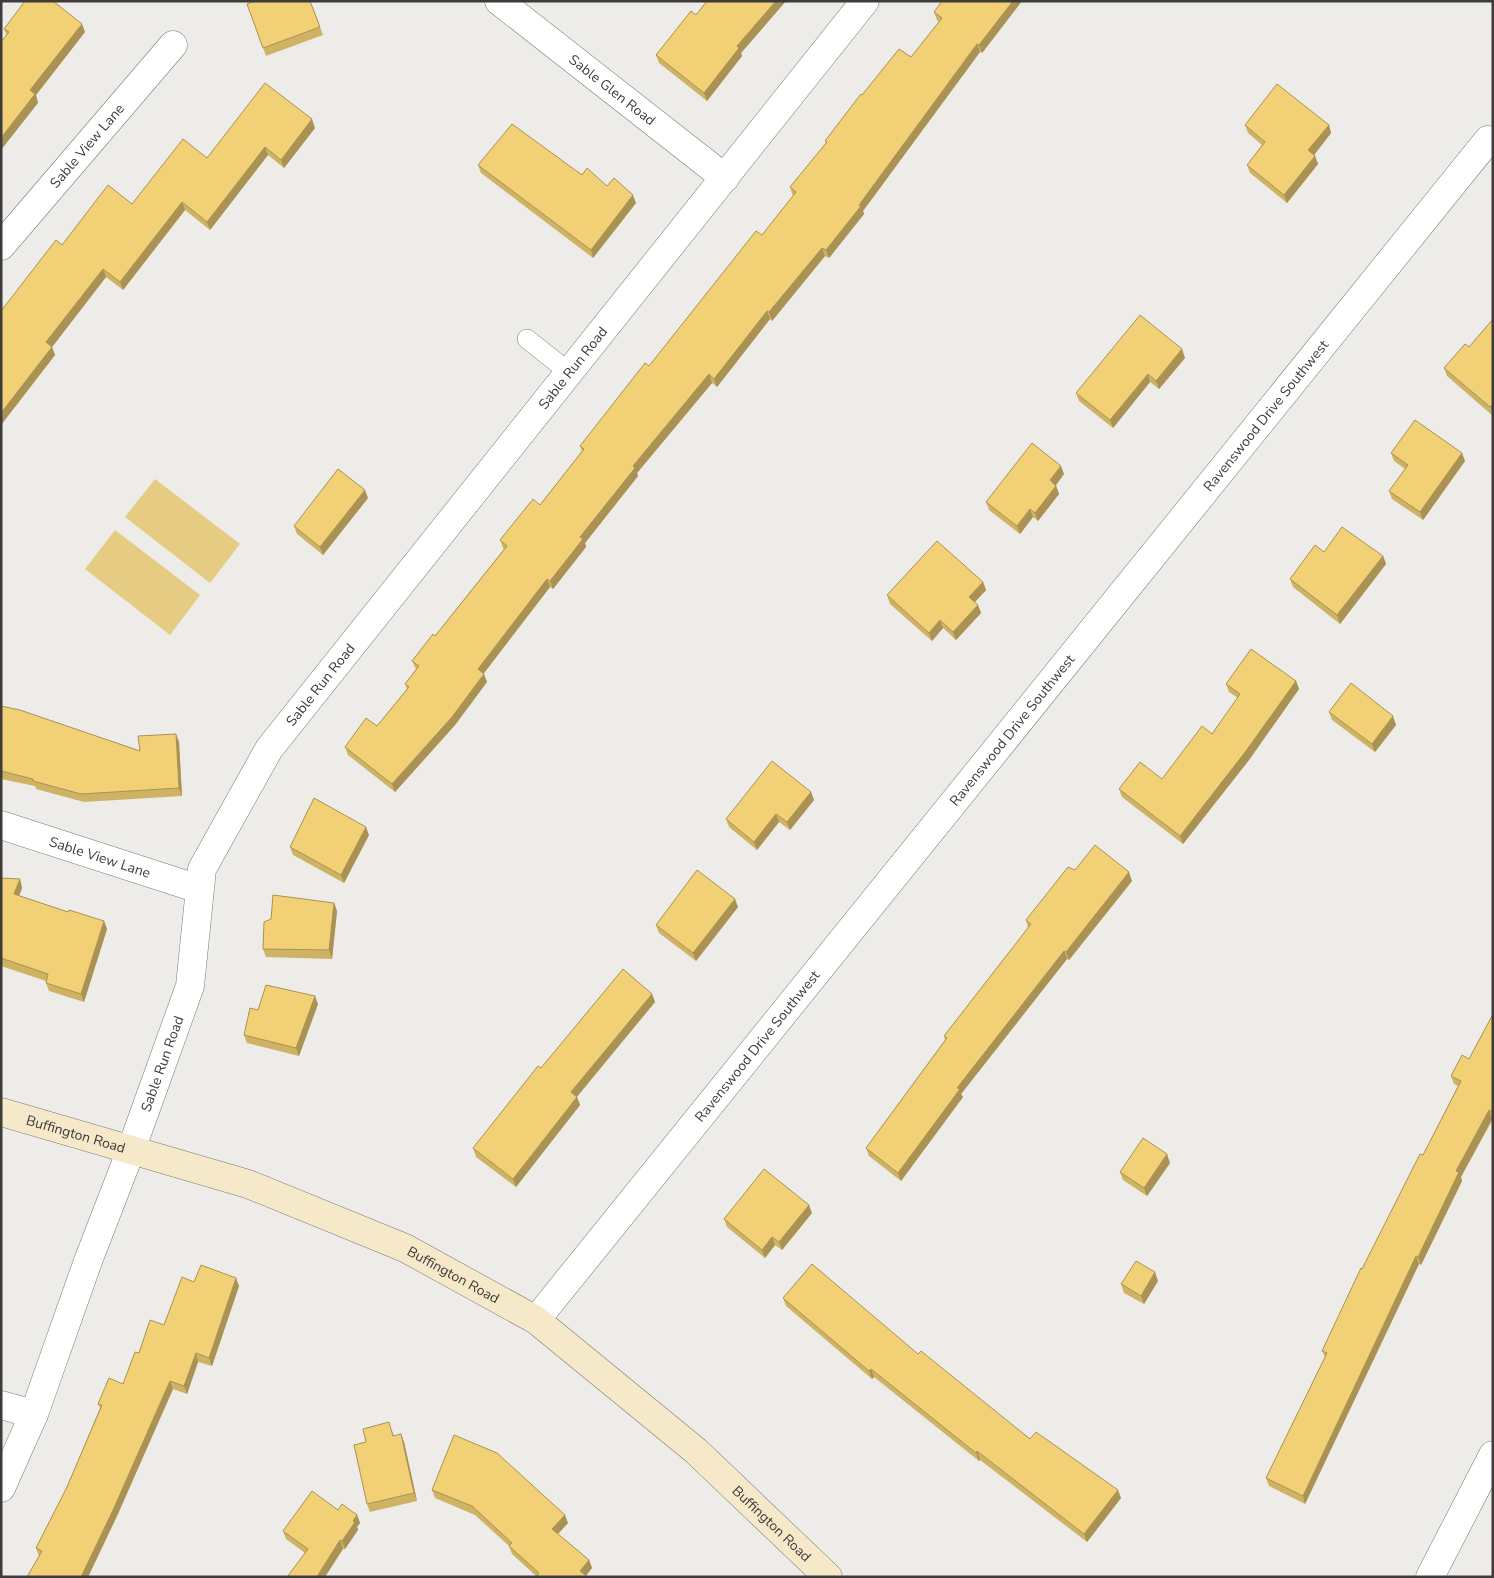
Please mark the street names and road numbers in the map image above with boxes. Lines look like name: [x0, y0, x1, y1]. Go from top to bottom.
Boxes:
street label: Sable Glen Road: [565, 50, 660, 130]
street label: Sable View Lane: [45, 99, 128, 192]
street label: Sable Run Road: [534, 323, 612, 413]
street label: Ravenswood Drive Southwest: [1199, 336, 1333, 495]
street label: Sable Run Road: [281, 639, 359, 730]
street label: Ravenswood Drive Southwest: [945, 650, 1079, 810]
street label: Sable View Lane: [47, 832, 153, 882]
street label: Ravenswood Drive Southwest: [690, 966, 824, 1126]
street label: Sable Run Road: [136, 1013, 188, 1114]
street label: Buffington Road: [24, 1110, 128, 1157]
street label: Buffington Road: [404, 1242, 503, 1308]
street label: Buffington Road: [728, 1481, 816, 1566]

